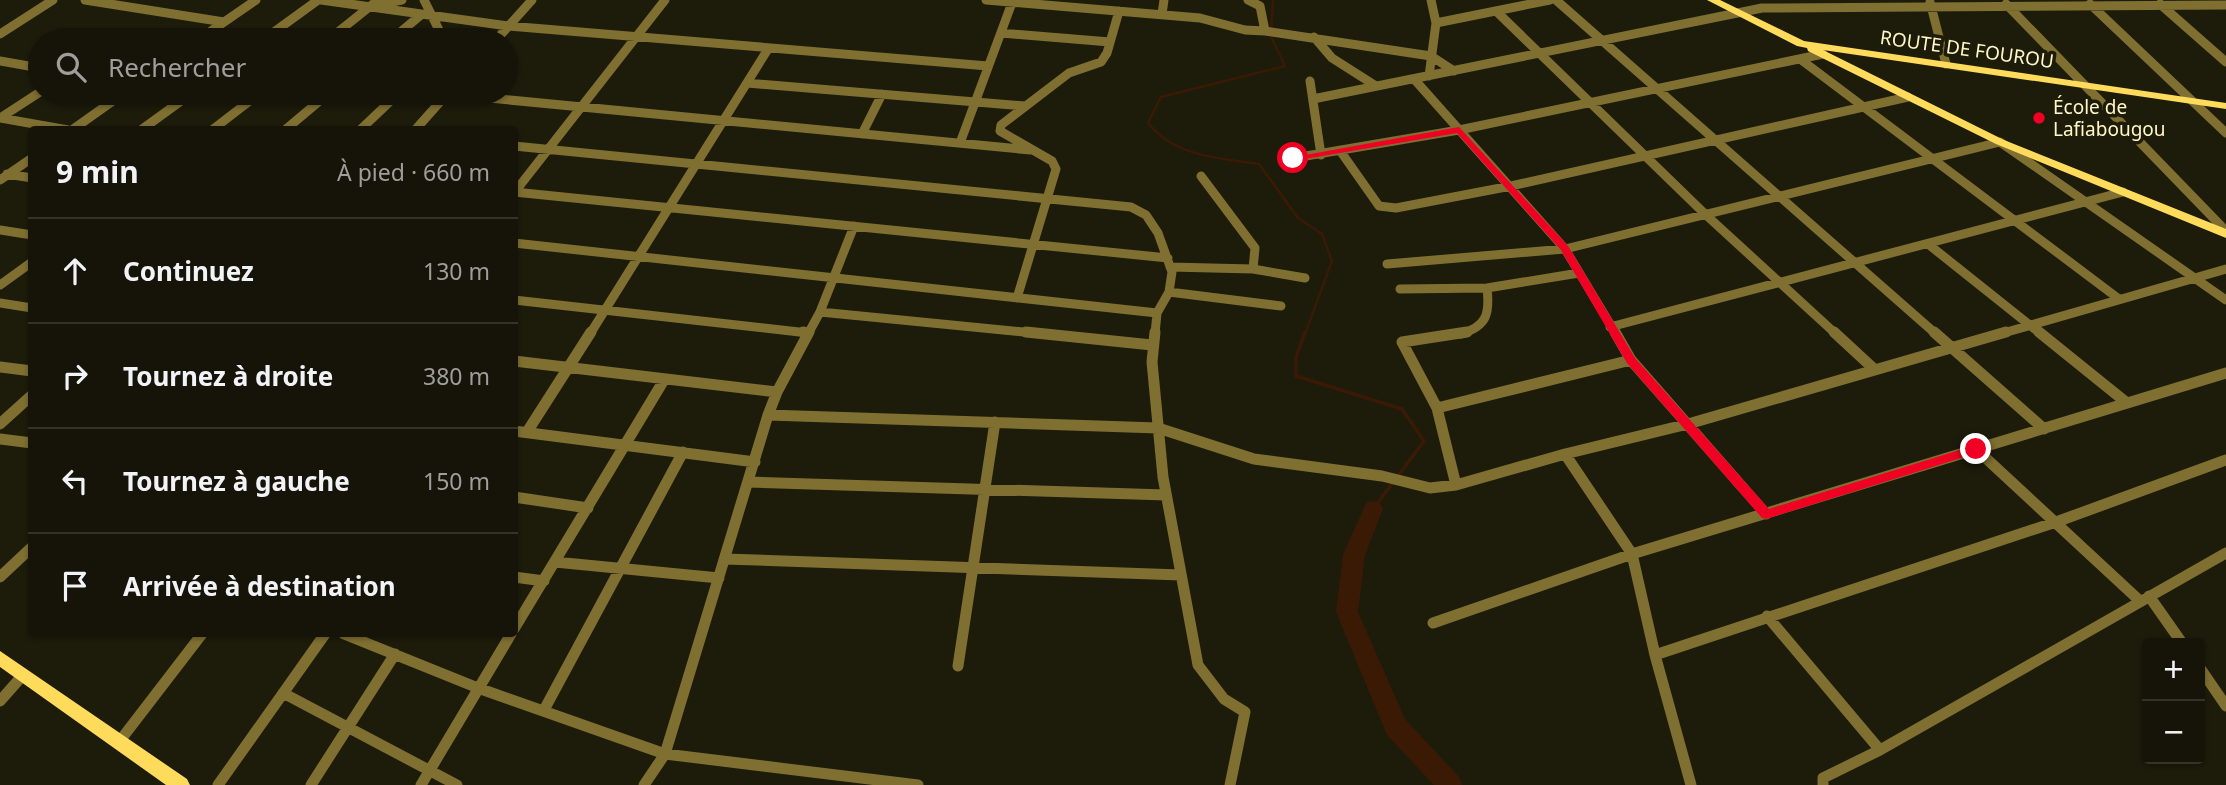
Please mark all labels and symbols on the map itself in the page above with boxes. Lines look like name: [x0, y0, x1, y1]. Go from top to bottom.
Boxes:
street label: ROUTE DE FOUROU: [1878, 24, 2056, 74]
place label: École de Lafiabougou: [2053, 94, 2166, 142]
marker: École de Lafiabougou: [2031, 110, 2047, 126]
route start: [1277, 142, 1308, 173]
route end: [1960, 433, 1991, 464]

